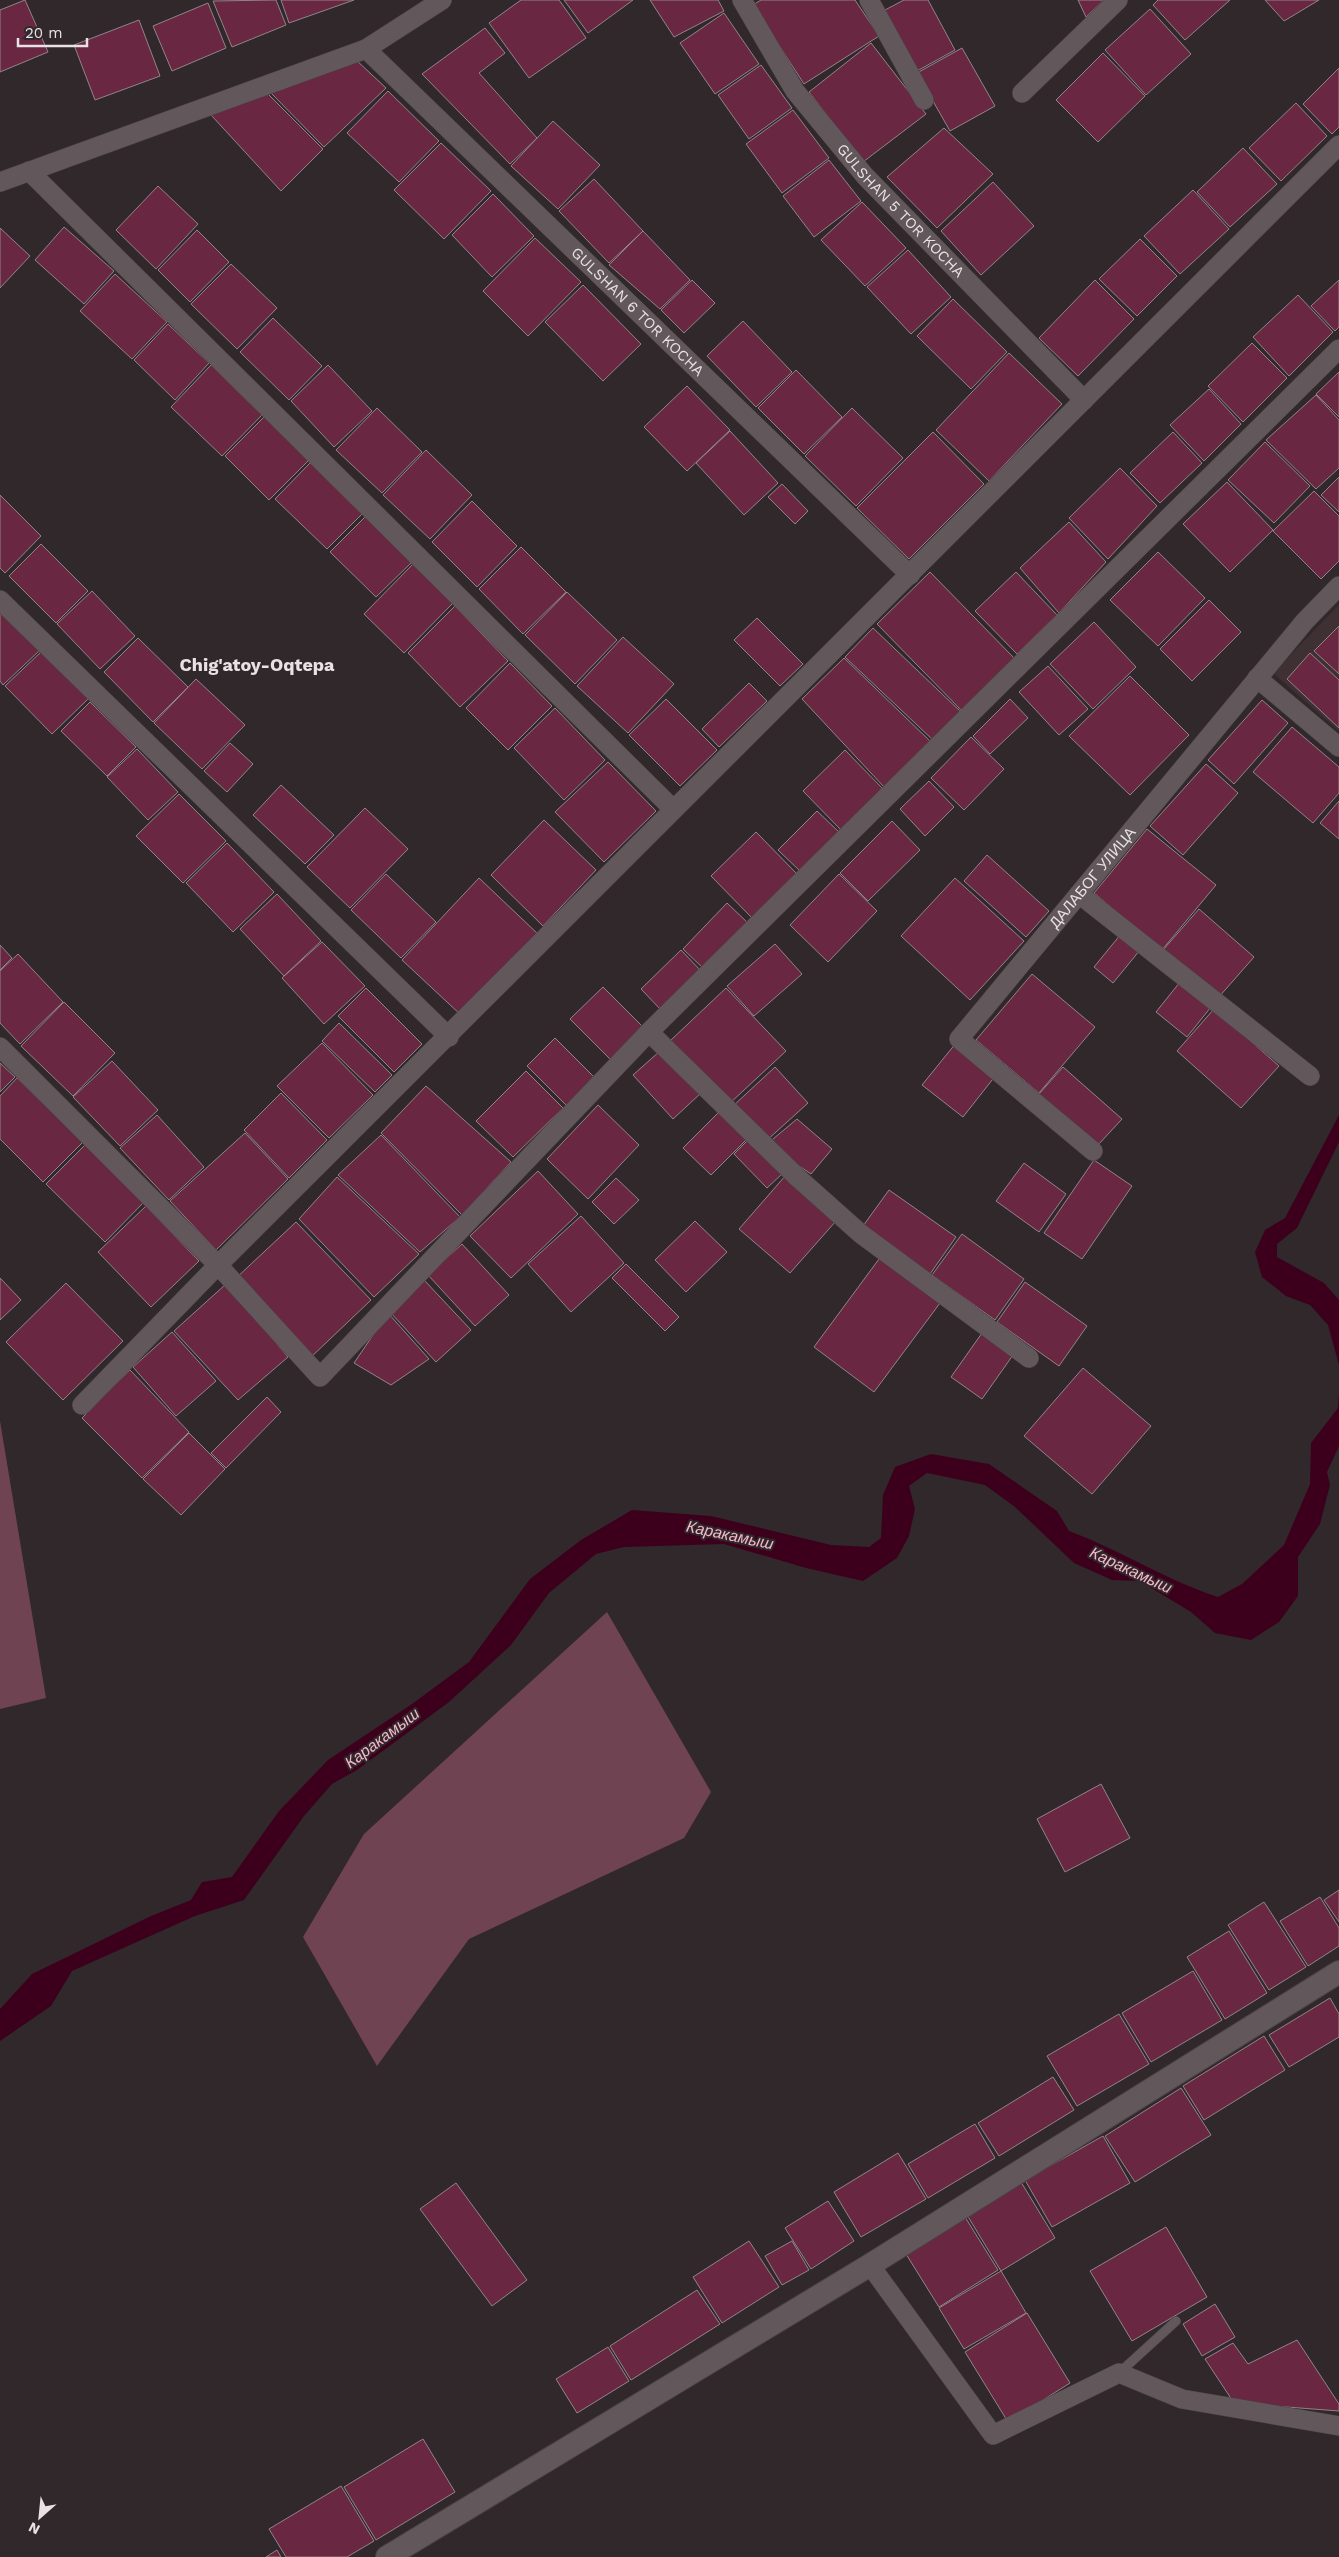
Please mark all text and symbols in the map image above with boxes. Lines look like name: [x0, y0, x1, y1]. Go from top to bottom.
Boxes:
scale bar: [18, 15, 86, 47]
text: 20 m: [25, 24, 63, 42]
street label: GULSHAN 5 TOR KOCHA: [833, 140, 968, 281]
street label: GULSHAN 6 TOR KOCHA: [568, 243, 708, 380]
district label: Chig'atoy-Oqtepa: [180, 654, 335, 675]
street label: ДАЛАБОГ УЛИЦА: [1045, 824, 1140, 932]
water label: Каракамыш: [685, 1516, 775, 1554]
water label: Каракамыш: [1087, 1543, 1175, 1597]
water label: Каракамыш: [341, 1704, 423, 1772]
north arrow: [15, 2492, 65, 2542]
text: N: [26, 2519, 42, 2538]

